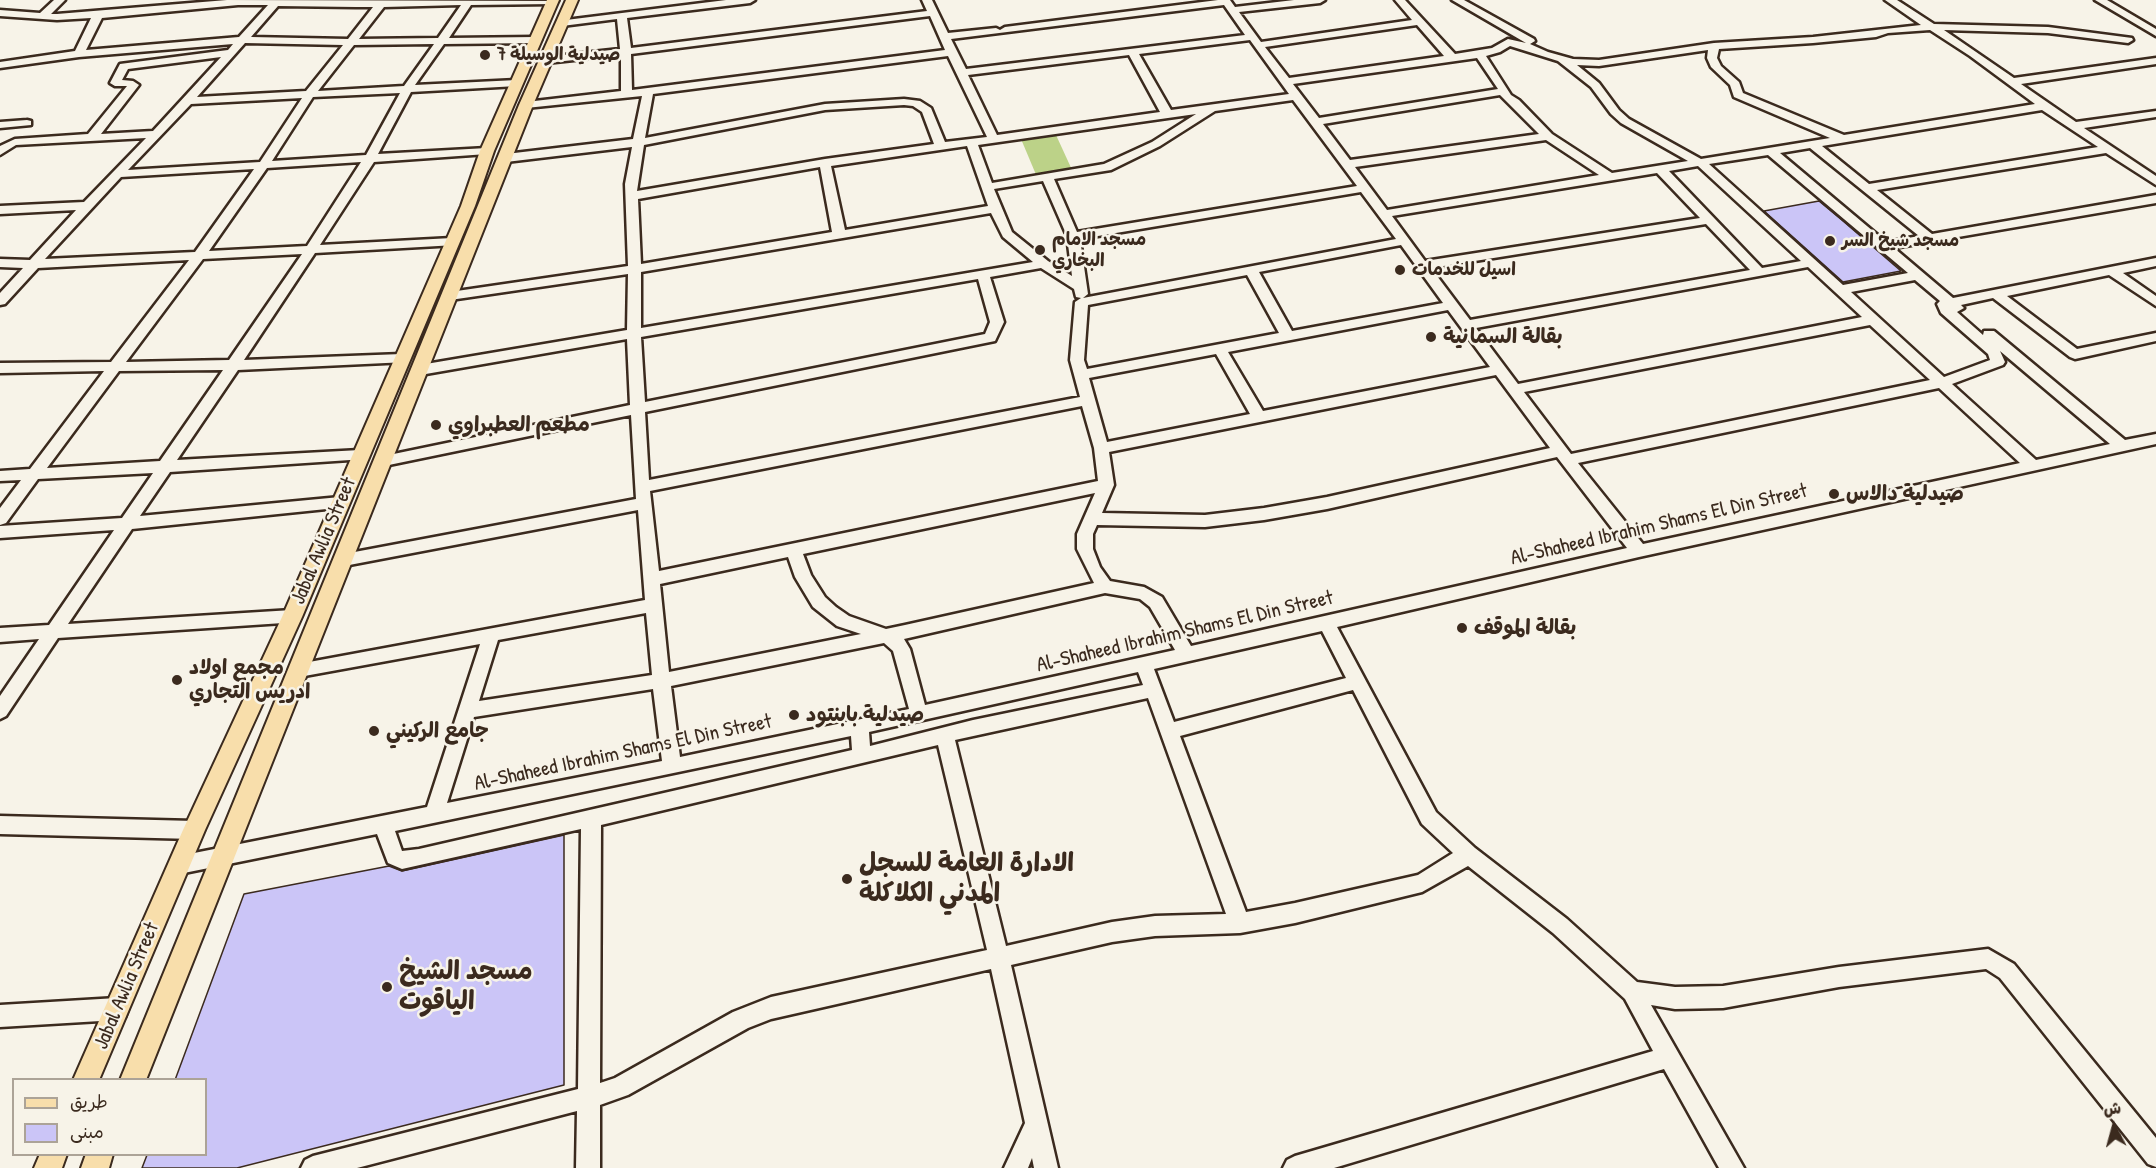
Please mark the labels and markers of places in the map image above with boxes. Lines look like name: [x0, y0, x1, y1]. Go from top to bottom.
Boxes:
place label: صيدلية الوسيلة 7: [497, 44, 620, 66]
marker: صيدلية الوسيلة 7: [478, 48, 492, 62]
place label: مسجد الامام البخاري: [1052, 229, 1146, 272]
place label: مسجد شيخ السر: [1842, 230, 1959, 252]
marker: مسجد شيخ السر: [1823, 234, 1837, 248]
marker: مسجد الامام البخاري: [1033, 243, 1047, 257]
place label: اسيل للخدمات: [1412, 259, 1516, 281]
marker: اسيل للخدمات: [1393, 263, 1407, 277]
place label: بقالة السمانية: [1443, 324, 1563, 350]
marker: بقالة السمانية: [1424, 330, 1438, 344]
place label: مطعم العطبراوي: [448, 412, 590, 438]
marker: مطعم العطبراوي: [429, 418, 443, 432]
place label: صيدلية دالاس: [1846, 481, 1964, 507]
marker: صيدلية دالاس: [1827, 487, 1841, 501]
place label: بقالة الموقف: [1474, 615, 1576, 641]
marker: بقالة الموقف: [1455, 621, 1469, 635]
place label: مجمع اولاد ادريس التجاري: [189, 655, 310, 705]
marker: مجمع اولاد ادريس التجاري: [170, 673, 184, 687]
place label: صيدلية بابنتود: [806, 702, 924, 728]
marker: صيدلية بابنتود: [787, 708, 801, 722]
place label: جامع الركيني: [386, 718, 489, 744]
marker: جامع الركيني: [367, 724, 381, 738]
place label: الادارة العامة للسجل المدني الكلاكلة: [859, 848, 1074, 910]
marker: الادارة العامة للسجل المدني الكلاكلة: [840, 872, 854, 886]
place label: مسجد الشيخ الياقوت: [399, 956, 533, 1018]
marker: مسجد الشيخ الياقوت: [380, 980, 394, 994]

